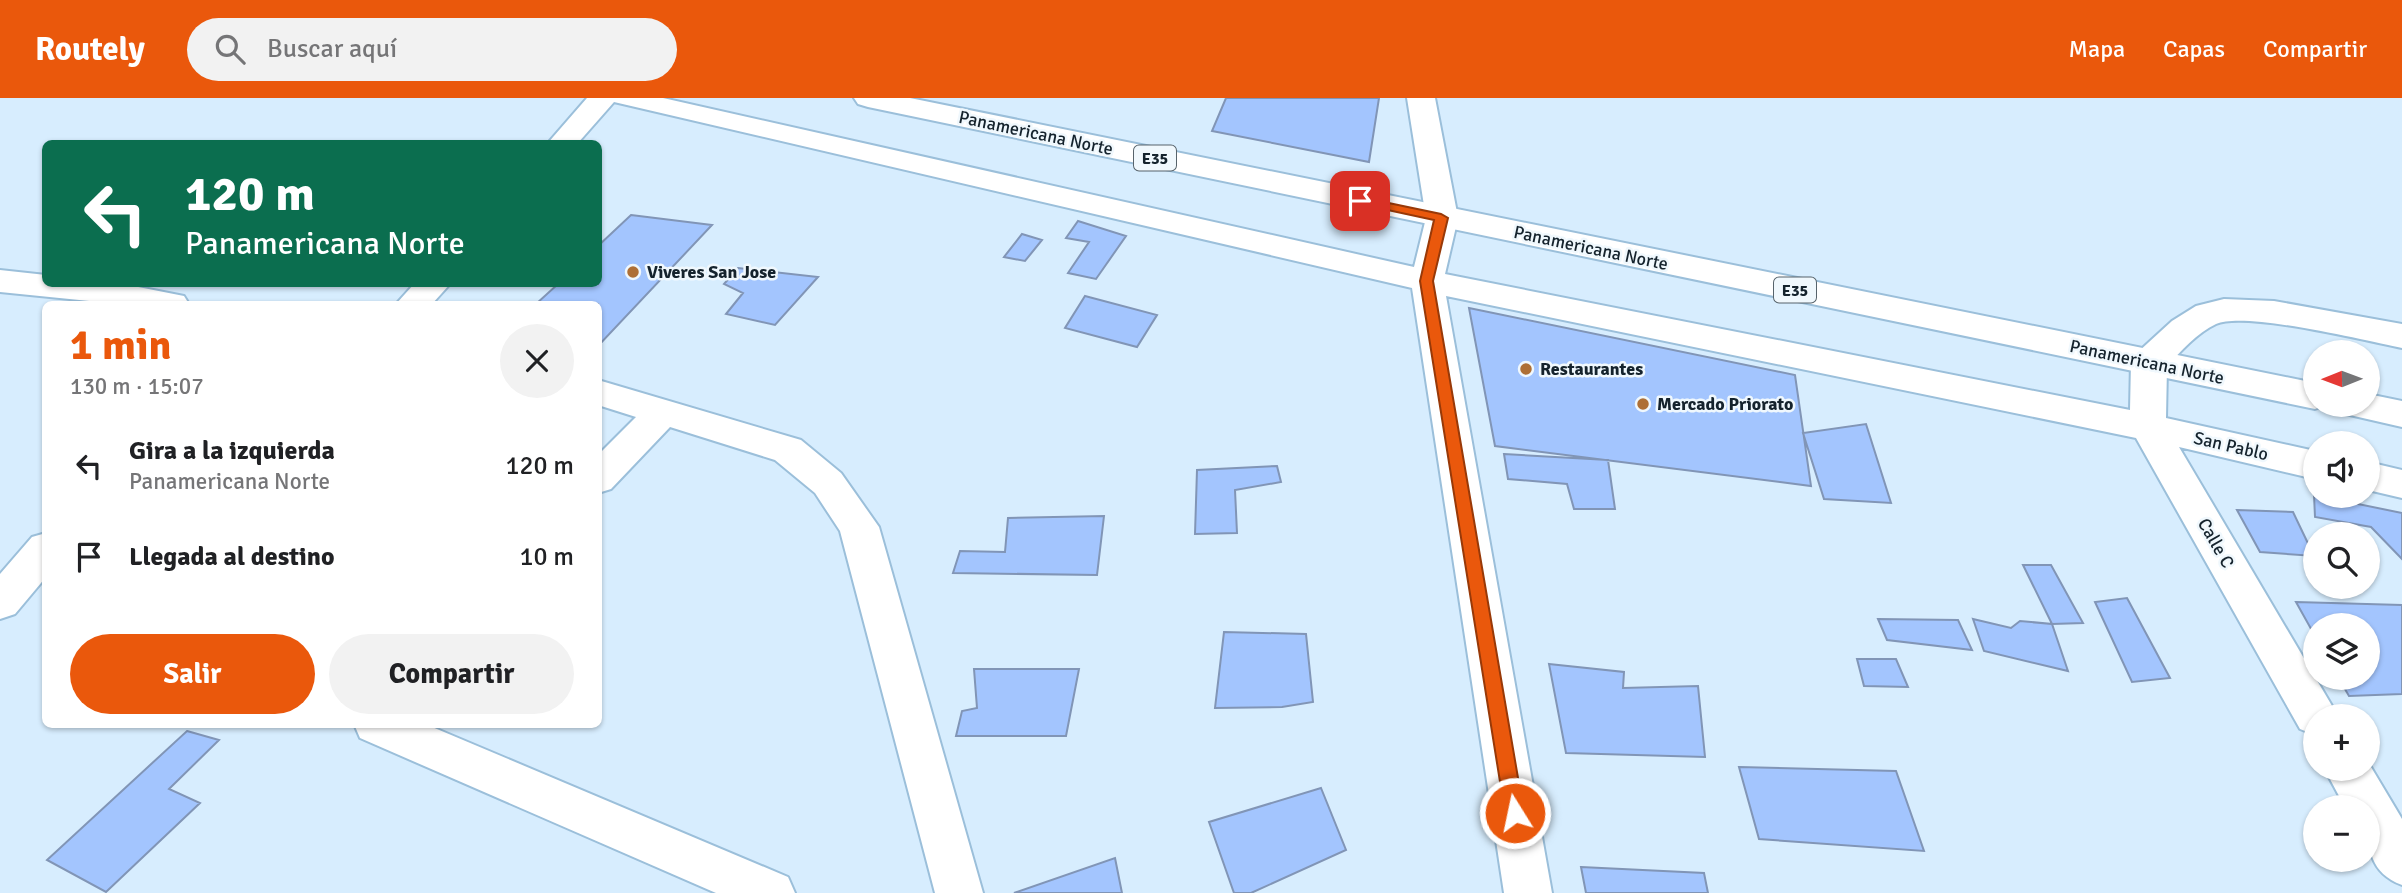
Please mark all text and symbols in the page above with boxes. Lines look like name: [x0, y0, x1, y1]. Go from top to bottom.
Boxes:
search box: [187, 18, 677, 81]
text: Routely: [35, 29, 145, 70]
icon: search: [211, 30, 249, 68]
text: Buscar aquí: [267, 33, 397, 65]
text: Mapa: [2069, 34, 2125, 64]
text: Capas: [2163, 34, 2225, 64]
text: Compartir: [2263, 34, 2367, 64]
street label: Panamericana Norte: [957, 106, 1115, 160]
road number: E35: [1134, 146, 1176, 170]
text: 120 m: [185, 164, 315, 224]
icon: left: [70, 168, 161, 259]
pin: [1330, 171, 1390, 231]
icon: arrive: [1341, 182, 1379, 220]
street label: Panamericana Norte: [1512, 221, 1670, 275]
text: Panamericana Norte: [185, 224, 465, 263]
place label: Viveres San Jose: [647, 261, 776, 283]
marker: Viveres San Jose: [625, 264, 641, 280]
road number: E35: [1774, 278, 1816, 302]
text: 1 min: [70, 320, 171, 371]
button: close: [500, 324, 574, 398]
street label: Panamericana Norte: [2068, 335, 2226, 389]
north arrow: [2303, 340, 2380, 416]
map controls: [2303, 340, 2380, 872]
place label: Restaurantes: [1540, 358, 1643, 380]
marker: Restaurantes: [1518, 361, 1534, 377]
text: 130 m · 15:07: [70, 372, 204, 401]
place label: Mercado Priorato: [1657, 393, 1793, 415]
marker: Mercado Priorato: [1635, 396, 1651, 412]
street label: San Pablo: [2192, 427, 2270, 465]
button: sound: [2303, 431, 2380, 508]
text: Gira a la izquierda: [129, 435, 335, 467]
icon: left: [70, 447, 108, 485]
text: 120 m: [505, 450, 574, 482]
text: Panamericana Norte: [129, 467, 330, 496]
street label: Calle C: [2193, 514, 2239, 572]
button: search: [2303, 522, 2380, 599]
icon: arrive: [70, 538, 108, 576]
text: Llegada al destino: [129, 541, 335, 573]
text: 10 m: [519, 541, 574, 573]
button: layers: [2303, 613, 2380, 690]
button: Salir: [70, 634, 315, 714]
button: Compartir: [329, 634, 574, 714]
button: +: [2303, 704, 2380, 781]
position arrow: [1478, 776, 1552, 850]
button: −: [2303, 795, 2380, 872]

